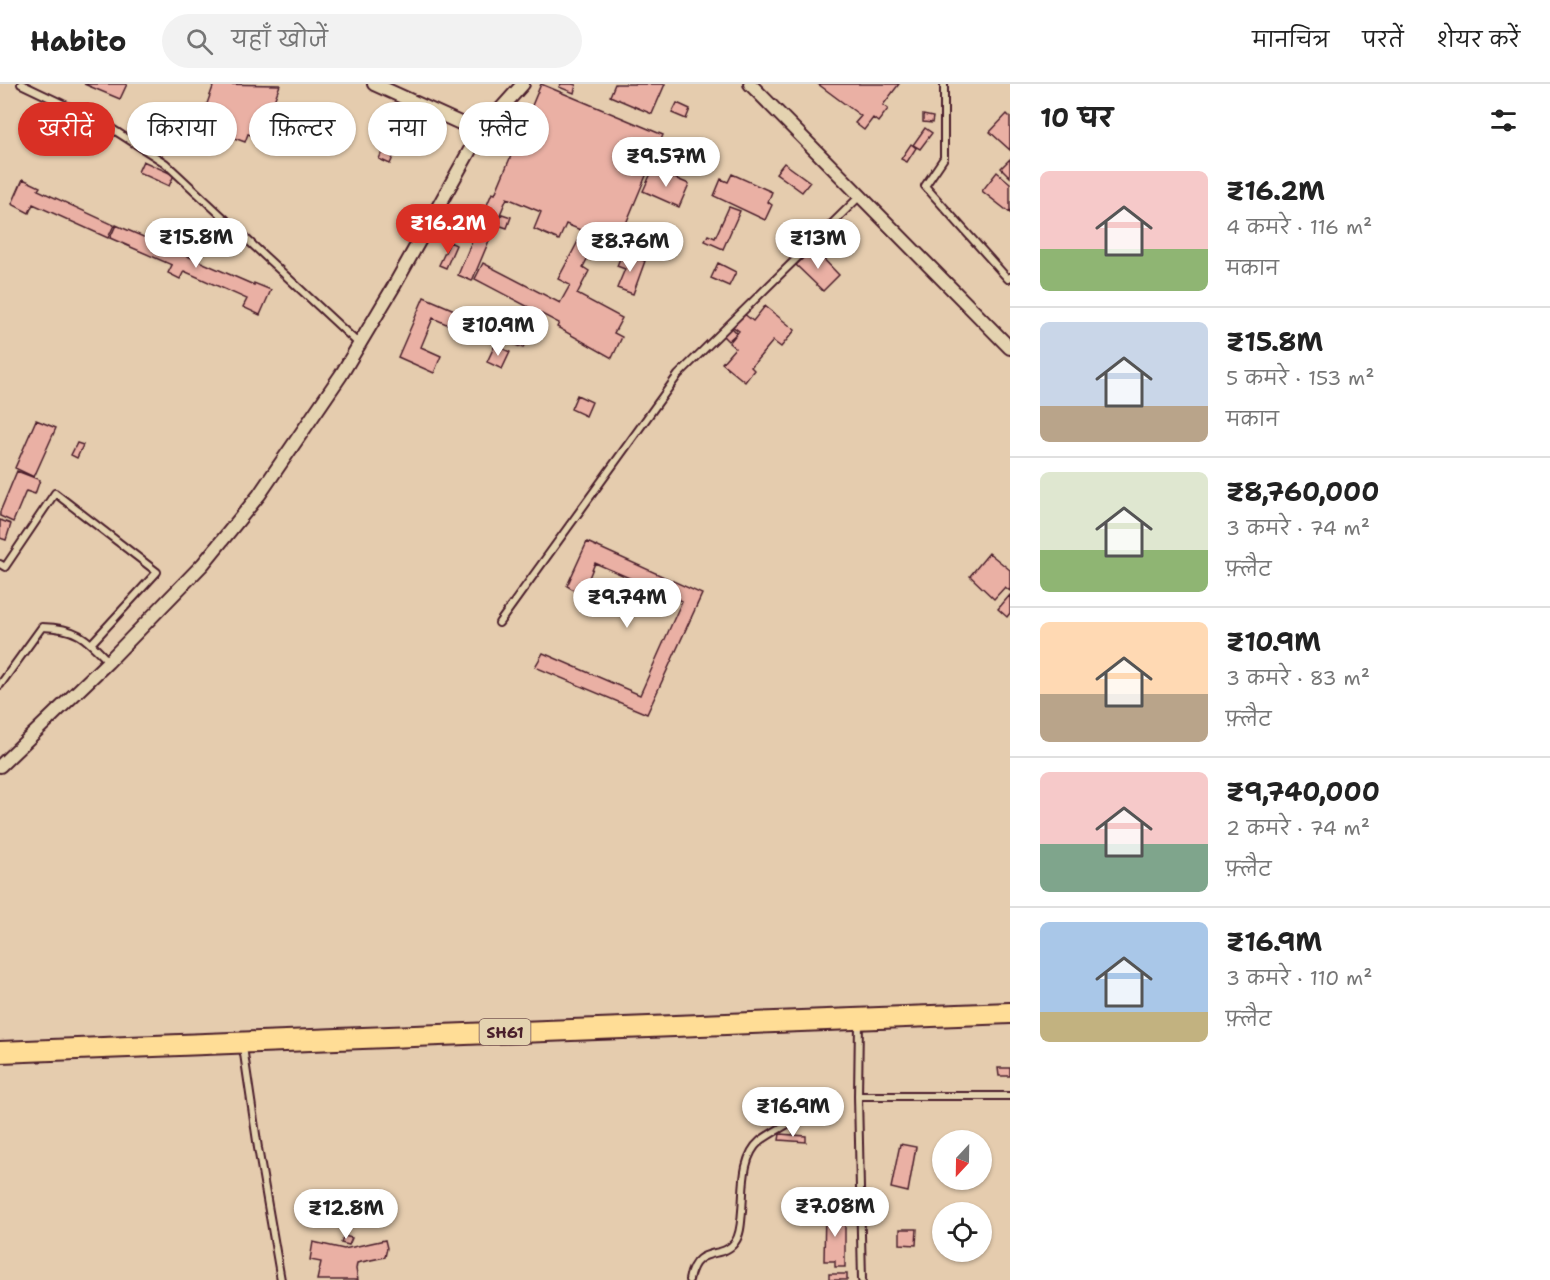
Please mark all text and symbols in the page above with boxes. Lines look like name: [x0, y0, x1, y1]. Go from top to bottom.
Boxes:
search box: [162, 14, 582, 68]
text: Habito: [30, 22, 126, 60]
icon: search: [183, 25, 216, 58]
text: यहाँ खोजें: [231, 25, 328, 54]
text: मानचित्र: [1252, 26, 1329, 54]
text: परतें: [1362, 26, 1404, 54]
text: शेयर करें: [1437, 26, 1520, 54]
text: 10 घर: [1040, 100, 1113, 135]
chip: खरीदें: [18, 102, 115, 156]
chip: किराया: [127, 102, 237, 156]
chip: फ़िल्टर: [249, 102, 356, 156]
chip: नया: [368, 102, 447, 156]
chip: फ़्लैट: [459, 102, 549, 156]
icon: filters: [1487, 104, 1520, 137]
pin: ₹9.57M: [617, 137, 715, 188]
text: ₹9.57M: [626, 143, 706, 169]
text: ₹16.2M: [1226, 173, 1325, 208]
icon: home: [1088, 195, 1160, 267]
pin: ₹16.2M: [399, 204, 497, 255]
text: ₹16.2M: [410, 210, 486, 236]
text: 4 कमरे · 116 m²: [1226, 214, 1372, 240]
pin: ₹15.8M: [147, 218, 245, 269]
pin: ₹13M: [782, 219, 854, 270]
pin: ₹8.76M: [581, 222, 679, 273]
text: ₹15.8M: [159, 224, 233, 250]
text: ₹13M: [789, 225, 847, 251]
text: ₹8.76M: [590, 228, 670, 254]
text: मकान: [1226, 255, 1279, 281]
pin: ₹10.9M: [449, 306, 547, 357]
text: ₹10.9M: [461, 312, 535, 338]
text: ₹15.8M: [1226, 324, 1323, 359]
icon: home: [1088, 346, 1160, 418]
text: 5 कमरे · 153 m²: [1226, 365, 1375, 391]
text: मकान: [1226, 406, 1279, 432]
text: ₹8,760,000: [1226, 474, 1379, 509]
icon: home: [1088, 496, 1160, 568]
text: 3 कमरे · 74 m²: [1226, 515, 1370, 541]
text: फ़्लैट: [1226, 556, 1272, 582]
pin: ₹9.74M: [578, 578, 676, 629]
text: ₹9.74M: [587, 584, 667, 610]
text: ₹10.9M: [1226, 624, 1321, 659]
icon: home: [1088, 646, 1160, 718]
text: 3 कमरे · 83 m²: [1226, 665, 1370, 691]
text: फ़्लैट: [1226, 706, 1272, 732]
text: ₹9,740,000: [1226, 774, 1380, 809]
icon: home: [1088, 796, 1160, 868]
text: 2 कमरे · 74 m²: [1226, 815, 1370, 841]
text: फ़्लैट: [1226, 856, 1272, 882]
text: ₹16.9M: [1226, 924, 1322, 959]
icon: home: [1088, 946, 1160, 1018]
text: 3 कमरे · 110 m²: [1226, 965, 1372, 991]
text: फ़्लैट: [1226, 1006, 1272, 1032]
road number: SH61: [480, 1019, 530, 1045]
pin: ₹16.9M: [744, 1087, 842, 1138]
text: ₹16.9M: [756, 1093, 830, 1119]
north arrow: [932, 1130, 992, 1190]
map controls: [932, 1130, 992, 1262]
pin: ₹7.08M: [786, 1187, 884, 1238]
pin: ₹12.8M: [297, 1189, 395, 1240]
text: ₹7.08M: [795, 1193, 875, 1219]
text: ₹12.8M: [308, 1195, 384, 1221]
button: locate: [932, 1202, 992, 1262]

